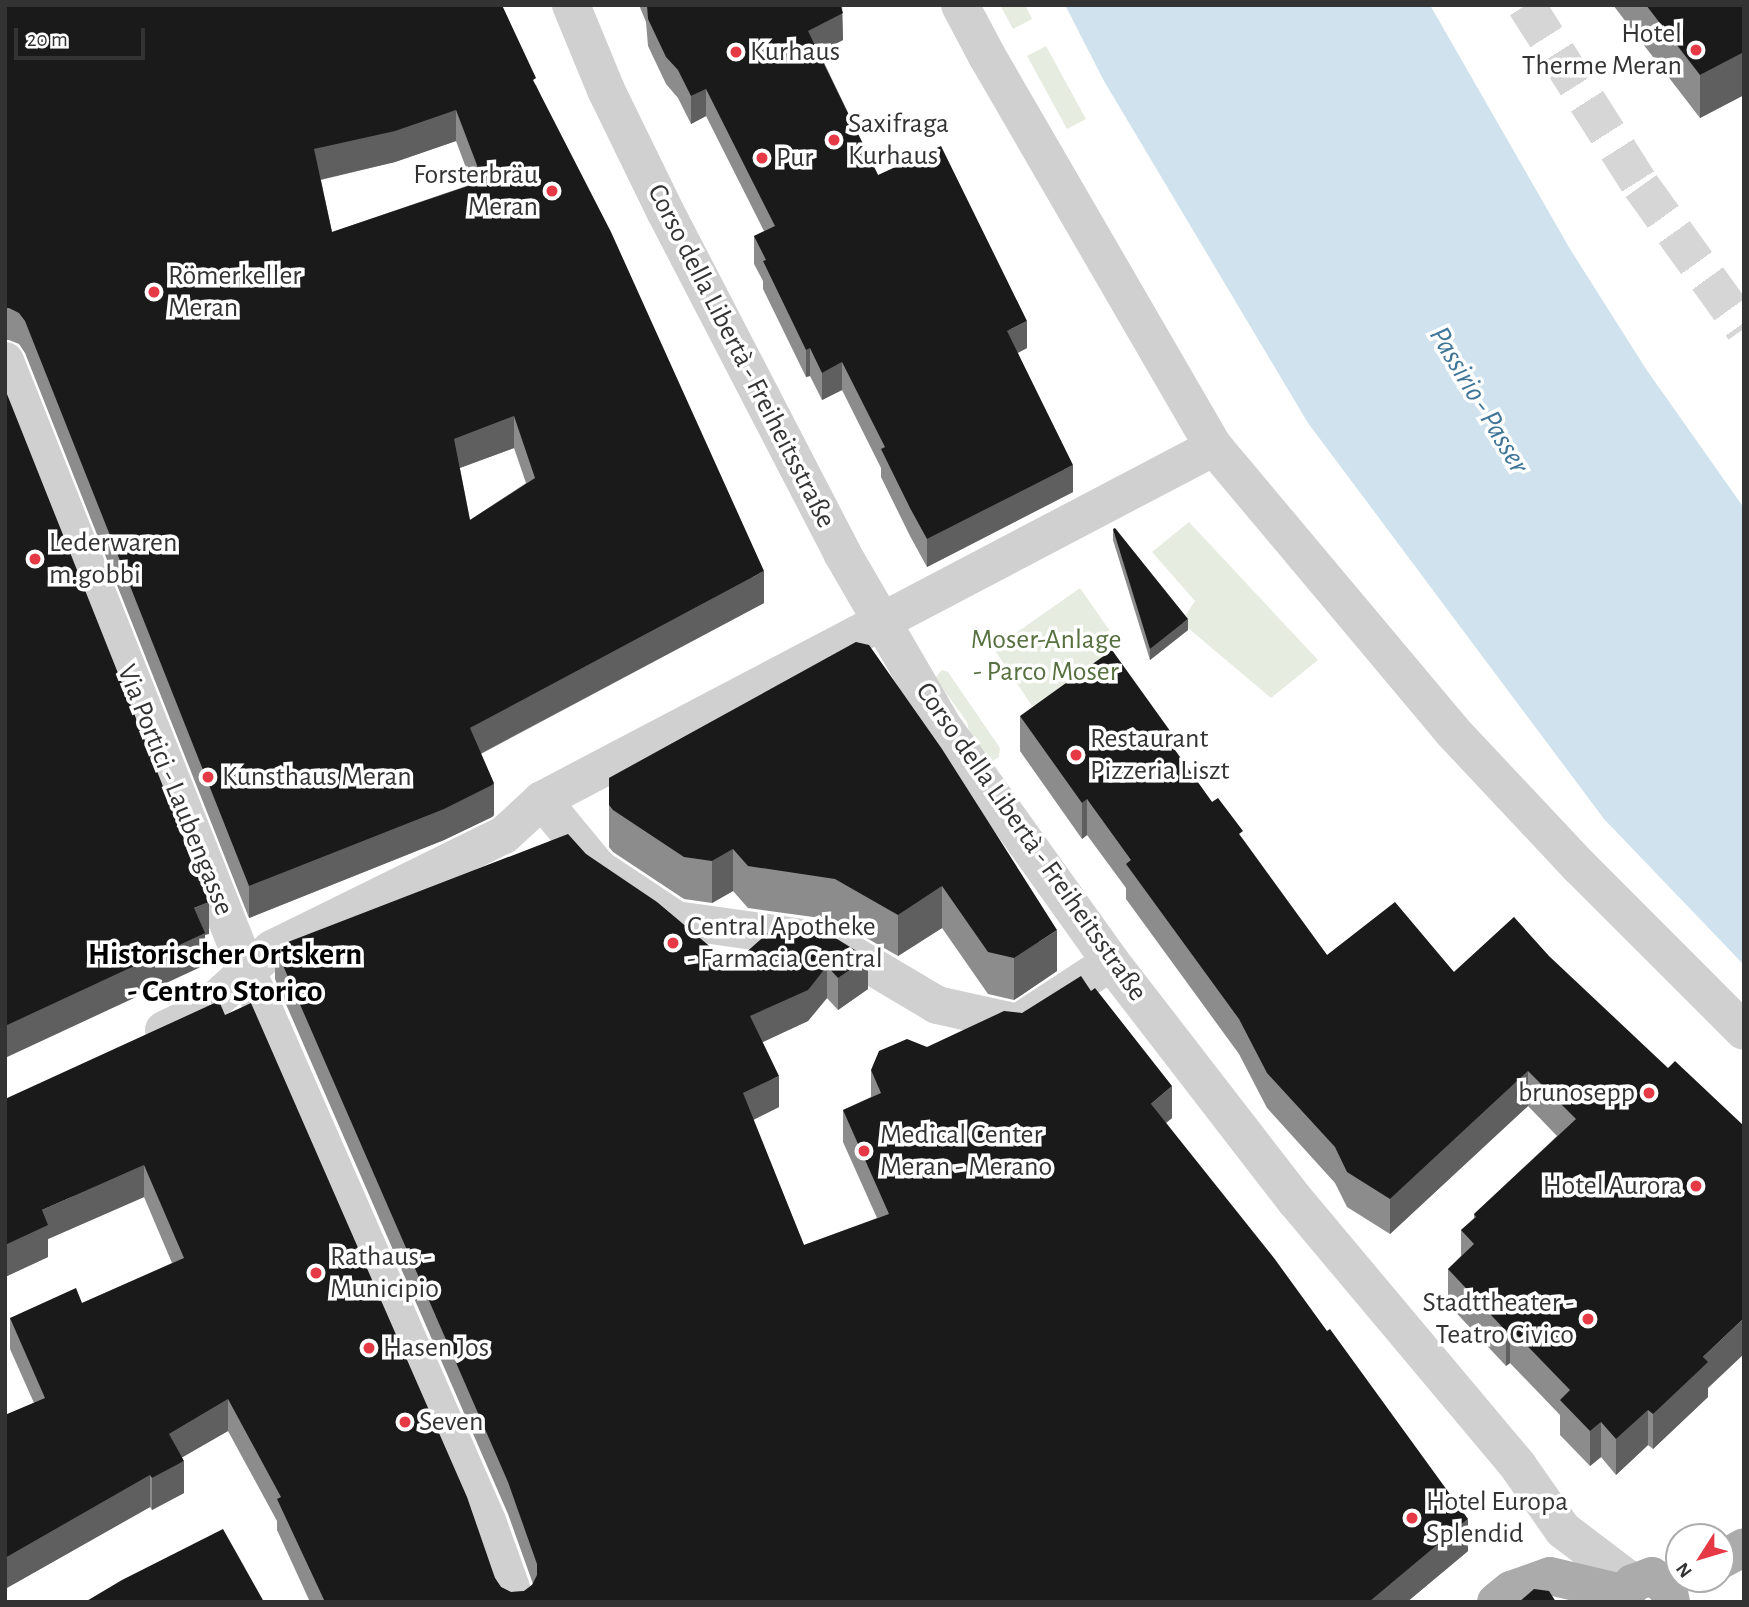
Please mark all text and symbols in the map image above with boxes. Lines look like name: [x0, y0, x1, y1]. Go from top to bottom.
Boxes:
scale bar: [18, 14, 149, 58]
place label: Hotel Therme Meran: [1522, 17, 1682, 83]
text: 20 m: [27, 29, 68, 50]
place label: Kurhaus: [750, 35, 840, 69]
marker: Hotel Therme Meran: [1688, 42, 1704, 58]
marker: Kurhaus: [728, 44, 744, 60]
place label: Saxifraga Kurhaus: [848, 107, 949, 173]
marker: Saxifraga Kurhaus: [826, 132, 842, 148]
place label: Pur: [776, 141, 813, 175]
marker: Pur: [754, 150, 770, 166]
place label: Forsterbräu Meran: [413, 158, 538, 224]
street label: Corso della Libertà - Freiheitsstraße: [639, 179, 843, 533]
marker: Forsterbräu Meran: [544, 183, 560, 199]
place label: Römerkeller Meran: [168, 259, 301, 325]
marker: Römerkeller Meran: [146, 284, 162, 300]
water label: Passirio - Passer: [1421, 320, 1537, 480]
place label: Lederwaren m.gobbi: [49, 526, 177, 592]
marker: Lederwaren m.gobbi: [27, 551, 43, 567]
park label: Moser-Anlage - Parco Moser: [971, 623, 1121, 689]
street label: Via Portici - Laubengasse: [109, 660, 241, 920]
street label: Corso della Libertà - Freiheitsstraße: [908, 676, 1154, 1008]
place label: Restaurant Pizzeria Liszt: [1090, 722, 1230, 788]
marker: Restaurant Pizzeria Liszt: [1068, 747, 1084, 763]
place label: Kunsthaus Meran: [222, 760, 412, 794]
marker: Kunsthaus Meran: [200, 769, 216, 785]
place label: Central Apotheke - Farmacia Central: [687, 910, 883, 976]
marker: Central Apotheke - Farmacia Central: [665, 935, 681, 951]
district label: Historischer Ortskern - Centro Storico: [88, 936, 362, 1011]
place label: brunosepp: [1518, 1076, 1635, 1110]
marker: brunosepp: [1641, 1085, 1657, 1101]
place label: Medical Center Meran - Merano: [880, 1118, 1052, 1184]
marker: Medical Center Meran - Merano: [854, 1141, 874, 1161]
place label: Hotel Aurora: [1543, 1169, 1682, 1203]
marker: Hotel Aurora: [1688, 1178, 1704, 1194]
place label: Rathaus - Municipio: [330, 1240, 439, 1306]
marker: Rathaus - Municipio: [308, 1265, 324, 1281]
place label: Stadttheater - Teatro Civico: [1422, 1286, 1574, 1352]
marker: Stadttheater - Teatro Civico: [1580, 1311, 1596, 1327]
place label: Hasen Jos: [383, 1331, 489, 1365]
marker: Hasen Jos: [361, 1340, 377, 1356]
place label: Seven: [419, 1405, 483, 1439]
marker: Seven: [397, 1414, 413, 1430]
place label: Hotel Europa Splendid: [1426, 1485, 1568, 1551]
marker: Hotel Europa Splendid: [1404, 1510, 1420, 1526]
north arrow: [1665, 1523, 1735, 1593]
text: N: [1673, 1559, 1696, 1581]

